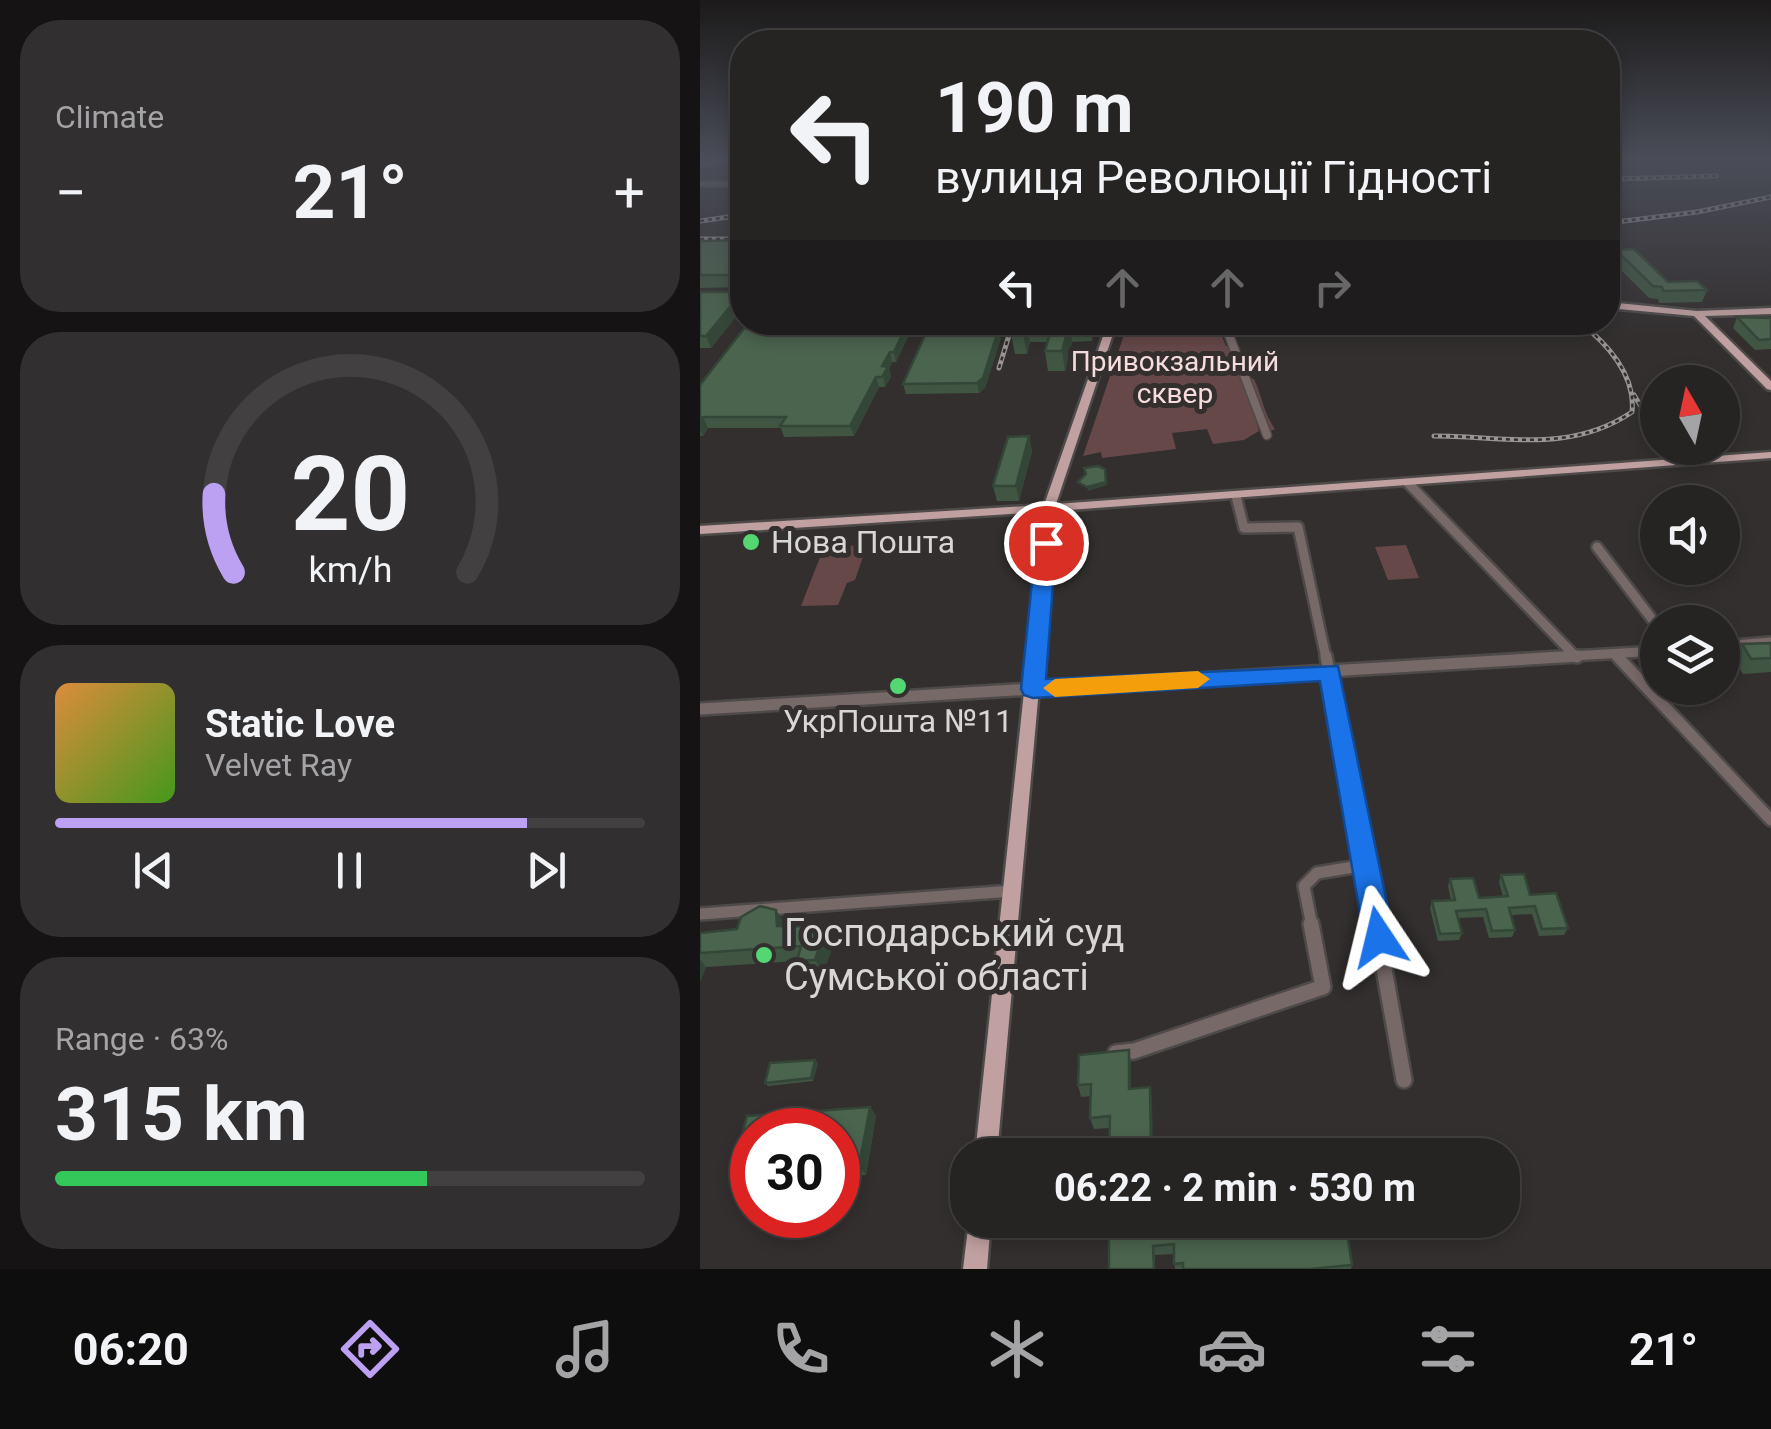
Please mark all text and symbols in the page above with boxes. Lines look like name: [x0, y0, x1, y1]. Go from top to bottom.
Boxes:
text: 190 m: [935, 67, 1134, 149]
icon: left: [770, 70, 900, 200]
text: Climate: [55, 98, 164, 136]
text: 21°: [292, 148, 408, 236]
text: вулиця Революції Гідності: [935, 151, 1492, 204]
text: −: [55, 161, 86, 225]
text: +: [614, 161, 645, 225]
icon: left: [990, 260, 1045, 315]
icon: ahead: [1095, 260, 1150, 315]
icon: ahead: [1200, 260, 1255, 315]
icon: right: [1305, 260, 1360, 315]
park label: Привокзальний сквер: [1071, 345, 1279, 410]
north arrow: [1640, 365, 1740, 465]
map controls: [1640, 365, 1740, 705]
text: 20: [290, 434, 410, 555]
button: sound: [1640, 485, 1740, 585]
pin: [1004, 501, 1089, 586]
icon: arrive: [1019, 516, 1074, 571]
place label: Нова Пошта: [771, 523, 955, 561]
marker: Нова Пошта: [740, 531, 762, 553]
text: km/h: [308, 549, 392, 591]
button: layers: [1640, 605, 1740, 705]
marker: УкрПошта №11: [887, 675, 909, 697]
text: Static Love: [205, 702, 395, 746]
place label: УкрПошта №11: [783, 702, 1013, 740]
text: Velvet Ray: [205, 746, 352, 784]
icon: previous: [126, 843, 181, 898]
icon: pause: [322, 843, 377, 898]
icon: next: [519, 843, 574, 898]
position arrow: [1327, 885, 1431, 989]
place label: Господарський суд Сумської області: [784, 911, 1125, 999]
marker: Господарський суд Сумської області: [753, 944, 775, 966]
text: Range · 63%: [55, 1020, 228, 1058]
text: 315 km: [55, 1070, 308, 1158]
speed limit sign: 30: [730, 1108, 860, 1238]
text: 06:22 · 2 min · 530 m: [1054, 1166, 1416, 1210]
icon: directions: [335, 1314, 405, 1384]
icon: music: [550, 1314, 620, 1384]
icon: phone: [766, 1314, 836, 1384]
icon: climate: [982, 1314, 1052, 1384]
icon: car: [1197, 1314, 1267, 1384]
icon: filters: [1413, 1314, 1483, 1384]
text: 06:20: [73, 1323, 189, 1376]
text: 21°: [1629, 1323, 1698, 1376]

